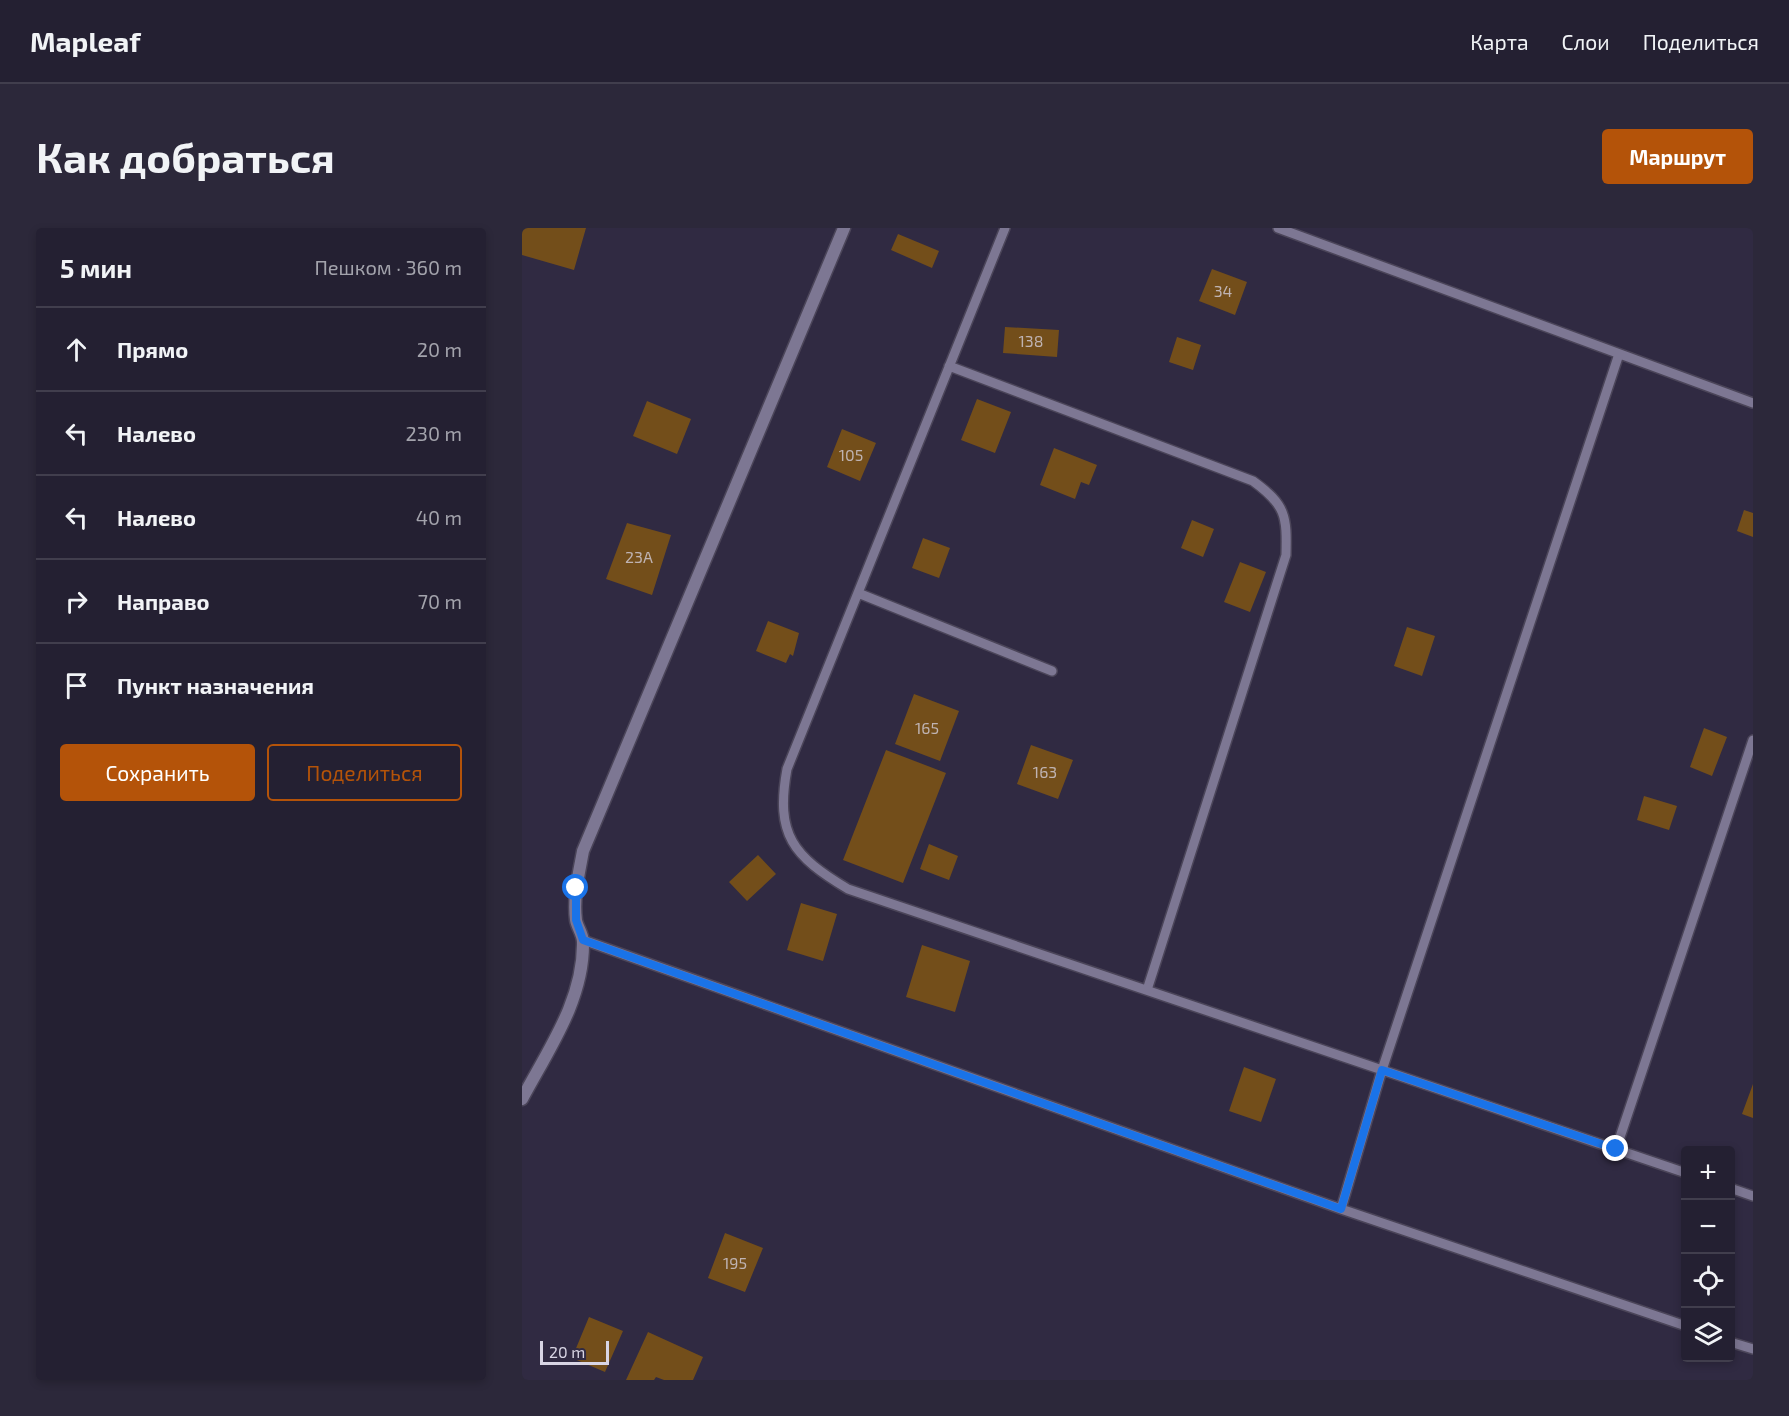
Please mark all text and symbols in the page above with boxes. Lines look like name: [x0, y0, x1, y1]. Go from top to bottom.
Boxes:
text: Mapleaf: [30, 24, 141, 58]
text: Карта: [1470, 29, 1529, 54]
text: Слои: [1562, 29, 1610, 54]
text: Поделиться: [1643, 29, 1759, 54]
button: Маршрут: [1602, 129, 1753, 184]
text: Как добраться: [36, 131, 335, 181]
text: 5 мин: [60, 252, 132, 283]
text: Пешком · 360 m: [314, 255, 462, 279]
house number: 34: [1214, 281, 1233, 300]
house number: 138: [1019, 331, 1043, 350]
icon: ahead: [60, 333, 93, 366]
text: Прямо: [117, 336, 188, 362]
text: 20 m: [417, 337, 462, 361]
icon: left: [60, 417, 93, 450]
text: Налево: [117, 420, 196, 446]
text: 230 m: [406, 421, 462, 445]
house number: 105: [839, 445, 863, 464]
icon: left: [60, 501, 93, 534]
text: Налево: [117, 504, 196, 530]
text: 40 m: [416, 505, 462, 529]
house number: 23А: [625, 547, 653, 566]
icon: right: [60, 585, 93, 618]
text: Направо: [117, 588, 210, 614]
text: 70 m: [418, 589, 462, 613]
icon: arrive: [60, 669, 93, 702]
text: Пункт назначения: [117, 672, 314, 698]
house number: 165: [915, 718, 939, 737]
button: Сохранить: [60, 744, 255, 801]
button: Поделиться: [267, 744, 462, 801]
house number: 163: [1033, 762, 1057, 781]
route start: [562, 874, 588, 900]
route end: [1602, 1135, 1628, 1161]
map controls: [1681, 1146, 1735, 1362]
button: +: [1681, 1146, 1735, 1200]
button: −: [1681, 1200, 1735, 1254]
house number: 195: [723, 1253, 747, 1272]
button: locate: [1681, 1254, 1735, 1308]
button: layers: [1681, 1308, 1735, 1362]
scale bar: [540, 1338, 609, 1366]
text: 20 m: [549, 1342, 585, 1361]

